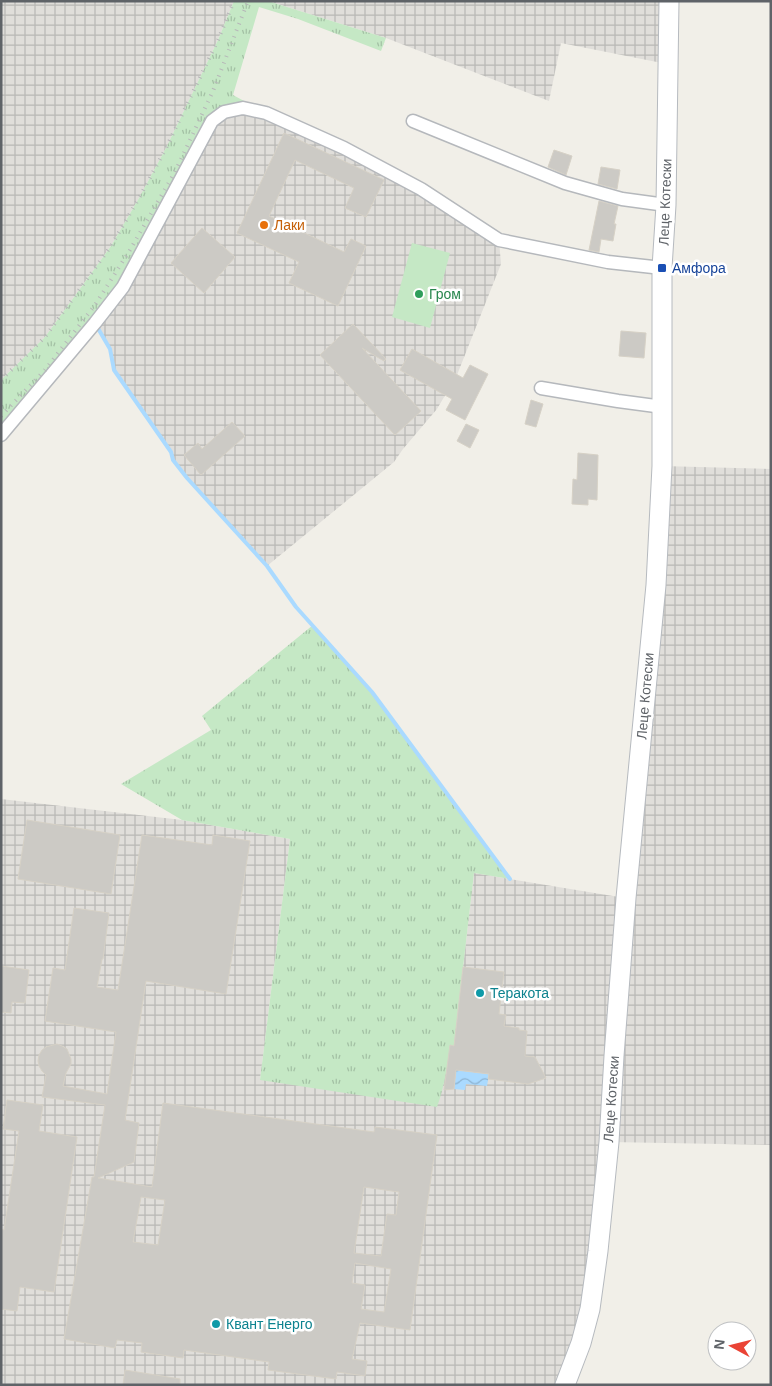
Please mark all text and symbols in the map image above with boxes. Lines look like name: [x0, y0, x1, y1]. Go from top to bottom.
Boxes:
street label: Леце Котески: [655, 158, 675, 246]
place label: Лаки: [274, 217, 305, 233]
marker: Лаки: [258, 219, 270, 231]
place label: Амфора: [672, 260, 726, 276]
marker: Амфора: [656, 262, 668, 274]
place label: Гром: [429, 286, 461, 302]
marker: Гром: [413, 288, 425, 300]
street label: Леце Котески: [633, 652, 657, 740]
place label: Теракота: [490, 985, 549, 1001]
marker: Теракота: [474, 987, 486, 999]
street label: Леце Котески: [600, 1055, 622, 1143]
place label: Квант Енерго: [226, 1316, 313, 1332]
marker: Квант Енерго: [210, 1318, 222, 1330]
north arrow: [707, 1321, 757, 1371]
text: N: [711, 1338, 728, 1350]

